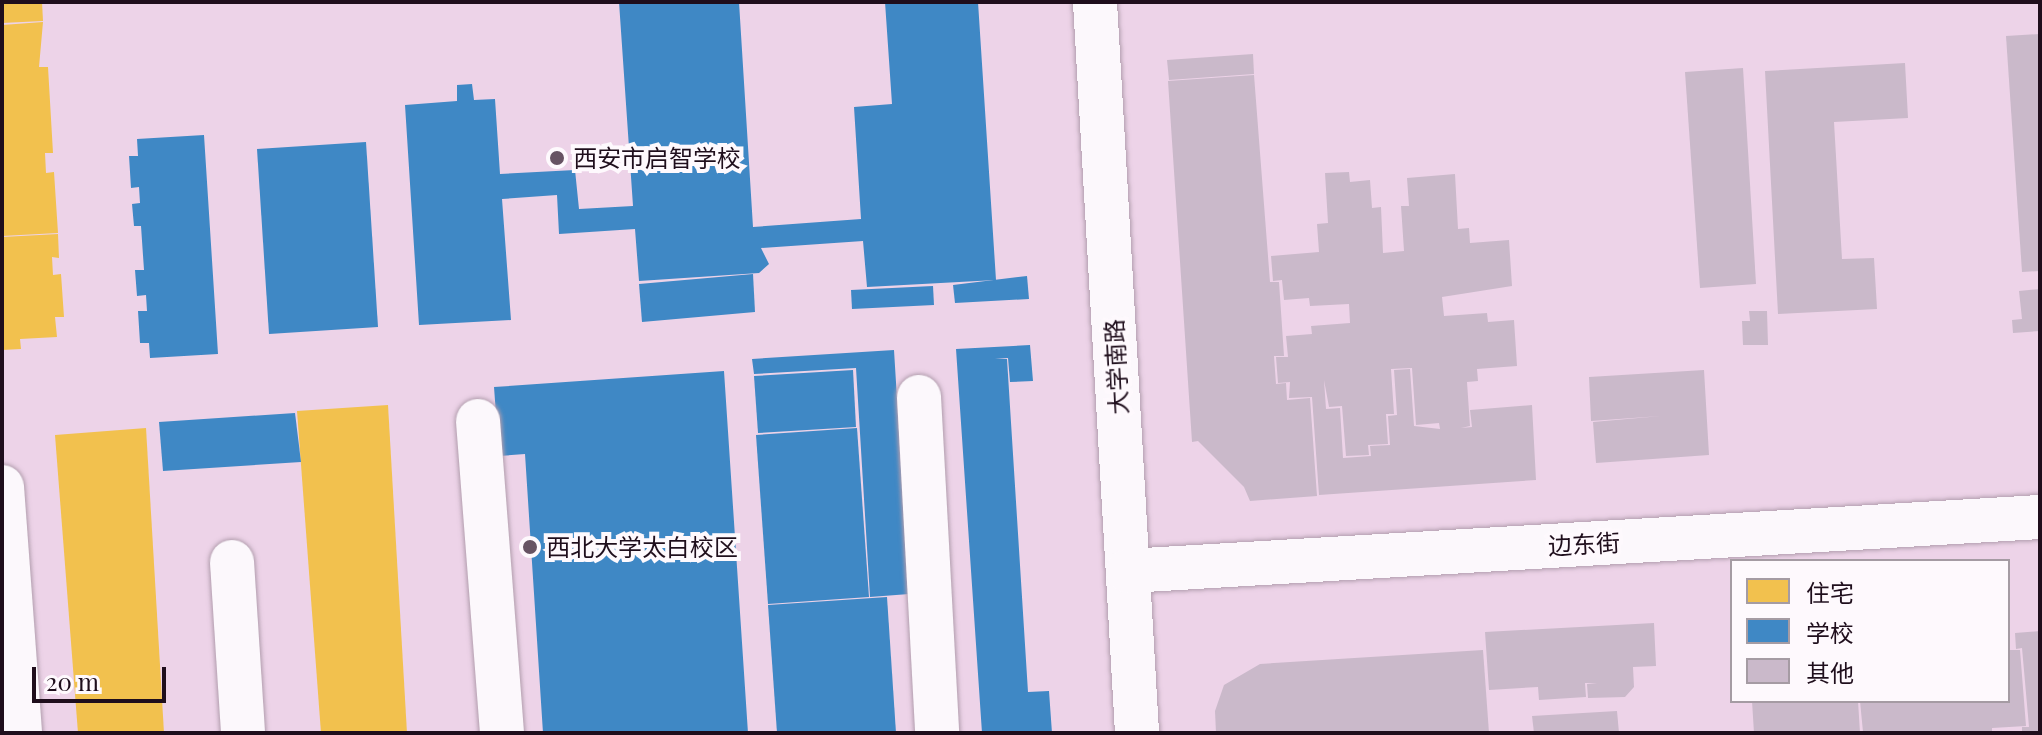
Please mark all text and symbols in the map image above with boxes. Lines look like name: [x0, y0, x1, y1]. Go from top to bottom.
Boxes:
place label: 西安市启智学校: [573, 144, 741, 172]
marker: 西安市启智学校: [548, 149, 566, 167]
street label: 大学南路: [1099, 318, 1133, 416]
street label: 边东街: [1547, 528, 1621, 560]
place label: 西北大学太白校区: [546, 533, 738, 561]
marker: 西北大学太白校区: [521, 538, 539, 556]
legend: [1730, 559, 2010, 703]
text: 住宅: [1806, 576, 1854, 608]
text: 学校: [1806, 616, 1854, 648]
scale bar: [36, 651, 170, 701]
text: 其他: [1806, 656, 1854, 688]
text: 20 m: [46, 665, 99, 697]

